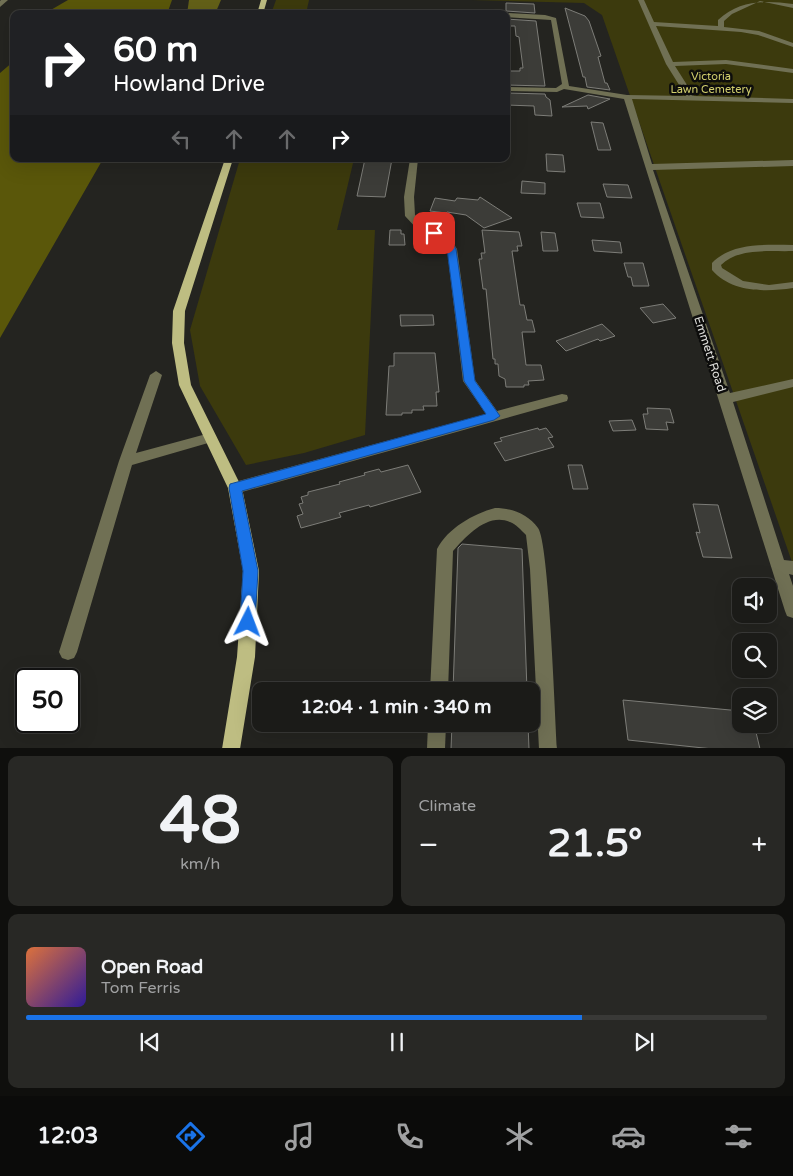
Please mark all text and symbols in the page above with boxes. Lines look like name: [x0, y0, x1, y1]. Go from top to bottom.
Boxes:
text: 60 m: [113, 29, 198, 71]
icon: right: [30, 30, 95, 95]
park label: Victoria Lawn Cemetery: [670, 70, 752, 96]
text: Howland Drive: [113, 71, 265, 97]
icon: left: [167, 125, 195, 153]
icon: ahead: [220, 125, 248, 153]
icon: ahead: [273, 125, 301, 153]
icon: right: [326, 125, 354, 153]
pin: [413, 212, 455, 254]
icon: arrive: [420, 219, 448, 247]
street label: Emmett Road: [691, 314, 729, 394]
map controls: [732, 578, 777, 733]
button: sound: [732, 578, 777, 623]
position arrow: [221, 595, 273, 647]
button: search: [732, 633, 777, 678]
speed limit sign: 50: [15, 668, 80, 733]
button: layers: [732, 688, 777, 733]
text: 12:04 · 1 min · 340 m: [300, 696, 492, 718]
text: 48: [159, 782, 241, 861]
text: Climate: [419, 796, 476, 816]
text: 21.5°: [547, 821, 642, 867]
text: −: [419, 828, 438, 862]
text: +: [751, 828, 767, 862]
text: km/h: [180, 854, 220, 874]
text: Open Road: [101, 956, 203, 978]
text: Tom Ferris: [101, 978, 180, 998]
icon: previous: [136, 1028, 164, 1056]
icon: pause: [383, 1028, 411, 1056]
icon: next: [630, 1028, 658, 1056]
icon: directions: [173, 1119, 208, 1154]
icon: music: [282, 1119, 317, 1154]
icon: phone: [392, 1119, 427, 1154]
icon: climate: [502, 1119, 537, 1154]
icon: car: [611, 1119, 646, 1154]
icon: filters: [721, 1119, 756, 1154]
text: 12:03: [37, 1123, 98, 1149]

